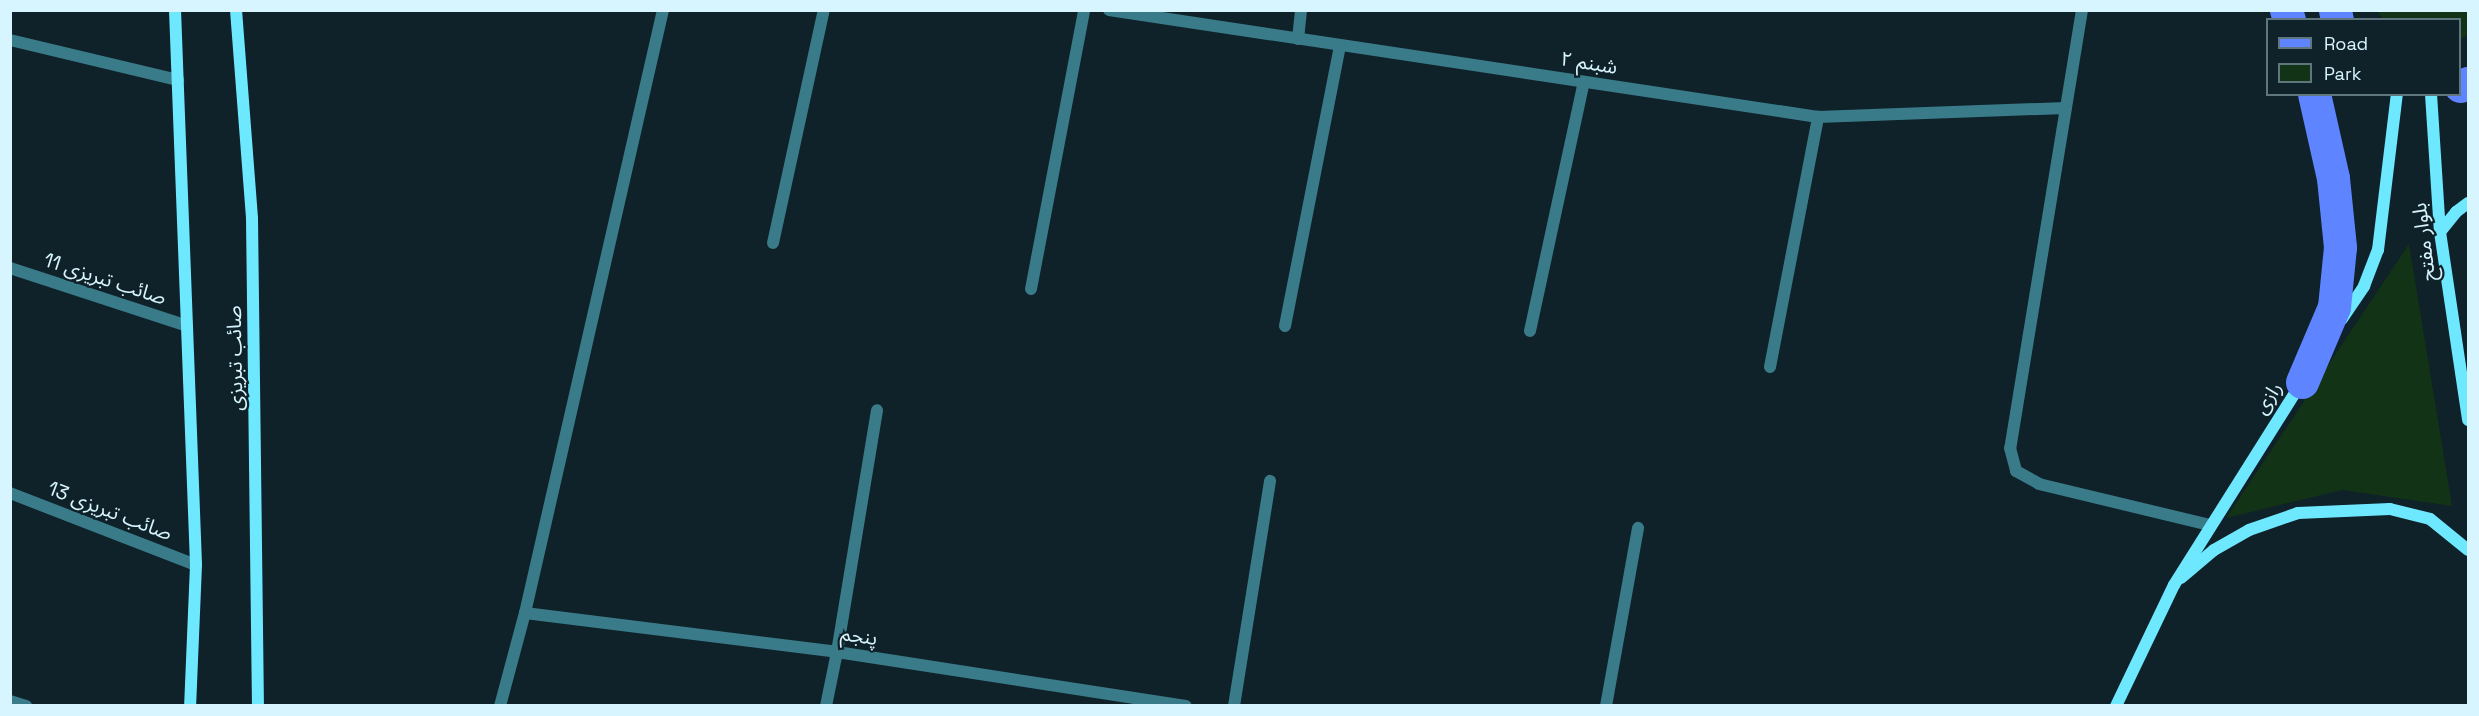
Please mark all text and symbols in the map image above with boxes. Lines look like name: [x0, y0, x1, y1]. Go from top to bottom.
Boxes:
legend: [2266, 18, 2461, 96]
text: Road: [2324, 32, 2368, 55]
street label: شبنم ۲: [1559, 47, 1619, 79]
text: Park: [2324, 62, 2361, 85]
street label: بلوار مفتح: [2407, 201, 2441, 283]
street label: صائب تبریزی 11: [41, 248, 169, 310]
street label: صائب تبریزی: [222, 305, 248, 411]
street label: رازی: [2249, 377, 2287, 419]
street label: صائب تبریزی 13: [45, 476, 175, 546]
street label: پنجم: [839, 622, 879, 650]

